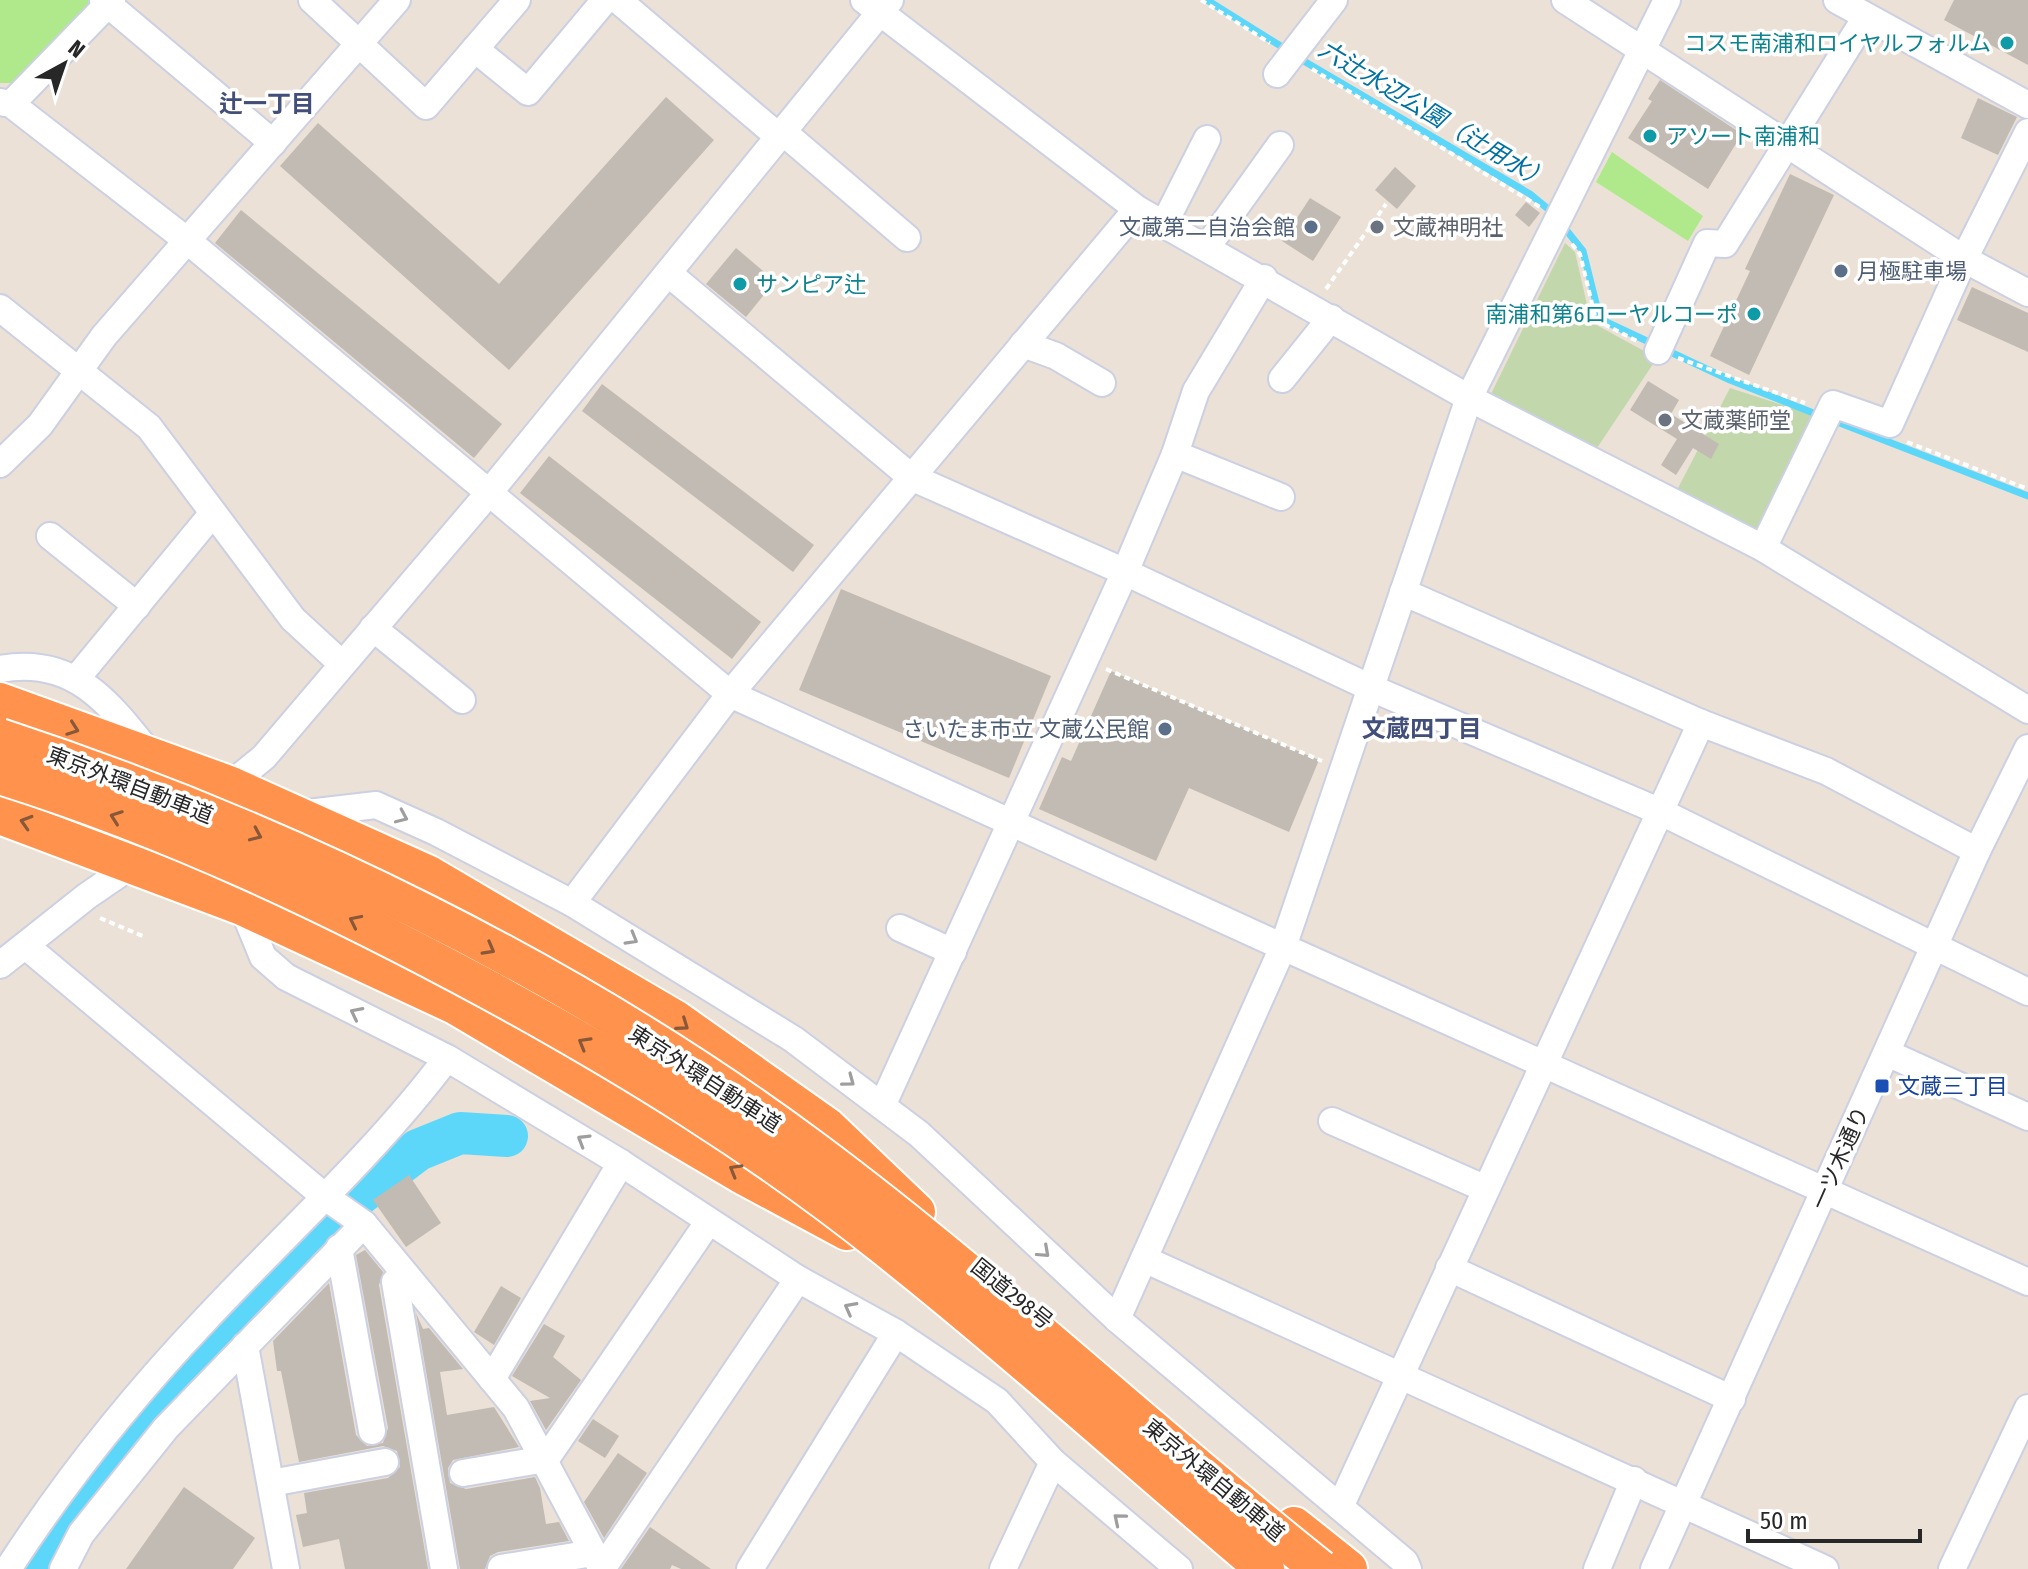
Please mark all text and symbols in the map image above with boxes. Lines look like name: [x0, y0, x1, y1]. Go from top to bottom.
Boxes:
north arrow: [24, 24, 104, 104]
place label: コスモ南浦和ロイヤルフォルム: [1684, 30, 1991, 57]
text: N: [63, 34, 90, 64]
marker: コスモ南浦和ロイヤルフォルム: [1998, 34, 2016, 52]
water label: 六辻水辺公園（辻用水）: [1314, 35, 1554, 195]
district label: 辻一丁目: [219, 90, 315, 118]
place label: アソート南浦和: [1666, 123, 1820, 150]
marker: アソート南浦和: [1641, 127, 1659, 145]
place label: 文蔵第二自治会館: [1119, 214, 1295, 241]
place label: 文蔵神明社: [1393, 214, 1503, 241]
marker: 文蔵第二自治会館: [1302, 218, 1320, 236]
marker: 文蔵神明社: [1368, 218, 1386, 236]
place label: 月極駐車場: [1857, 258, 1967, 285]
marker: 月極駐車場: [1832, 262, 1850, 280]
place label: サンピア辻: [756, 271, 866, 298]
marker: サンピア辻: [731, 275, 749, 293]
place label: 南浦和第6ローヤルコーポ: [1486, 301, 1738, 328]
marker: 南浦和第6ローヤルコーポ: [1745, 305, 1763, 323]
place label: 文蔵薬師堂: [1681, 407, 1791, 434]
marker: 文蔵薬師堂: [1656, 411, 1674, 429]
district label: 文蔵四丁目: [1362, 715, 1482, 743]
place label: さいたま市立 文蔵公民館: [902, 716, 1149, 743]
one-way arrow: [65, 719, 79, 736]
marker: さいたま市立 文蔵公民館: [1156, 720, 1174, 738]
street label: 東京外環自動車道: [43, 741, 217, 829]
one-way arrow: [394, 807, 408, 823]
one-way arrow: [110, 810, 124, 826]
one-way arrow: [19, 816, 33, 832]
one-way arrow: [248, 825, 262, 841]
one-way arrow: [348, 915, 363, 931]
one-way arrow: [623, 929, 638, 944]
one-way arrow: [481, 940, 496, 955]
one-way arrow: [350, 1007, 365, 1022]
one-way arrow: [674, 1015, 688, 1030]
street label: 東京外環自動車道: [624, 1020, 786, 1138]
one-way arrow: [578, 1038, 592, 1053]
one-way arrow: [840, 1071, 855, 1086]
place label: 文蔵三丁目: [1898, 1073, 2008, 1100]
marker: 文蔵三丁目: [1873, 1077, 1891, 1095]
street label: 一ツ木通り: [1805, 1102, 1875, 1214]
one-way arrow: [577, 1134, 592, 1150]
one-way arrow: [729, 1164, 744, 1180]
one-way arrow: [1035, 1243, 1049, 1258]
street label: 国道298号: [966, 1253, 1058, 1335]
one-way arrow: [845, 1302, 859, 1318]
street label: 東京外環自動車道: [1138, 1413, 1290, 1547]
scale bar: [1748, 1493, 1920, 1543]
text: 50 m: [1760, 1507, 1808, 1535]
one-way arrow: [1114, 1514, 1129, 1529]

